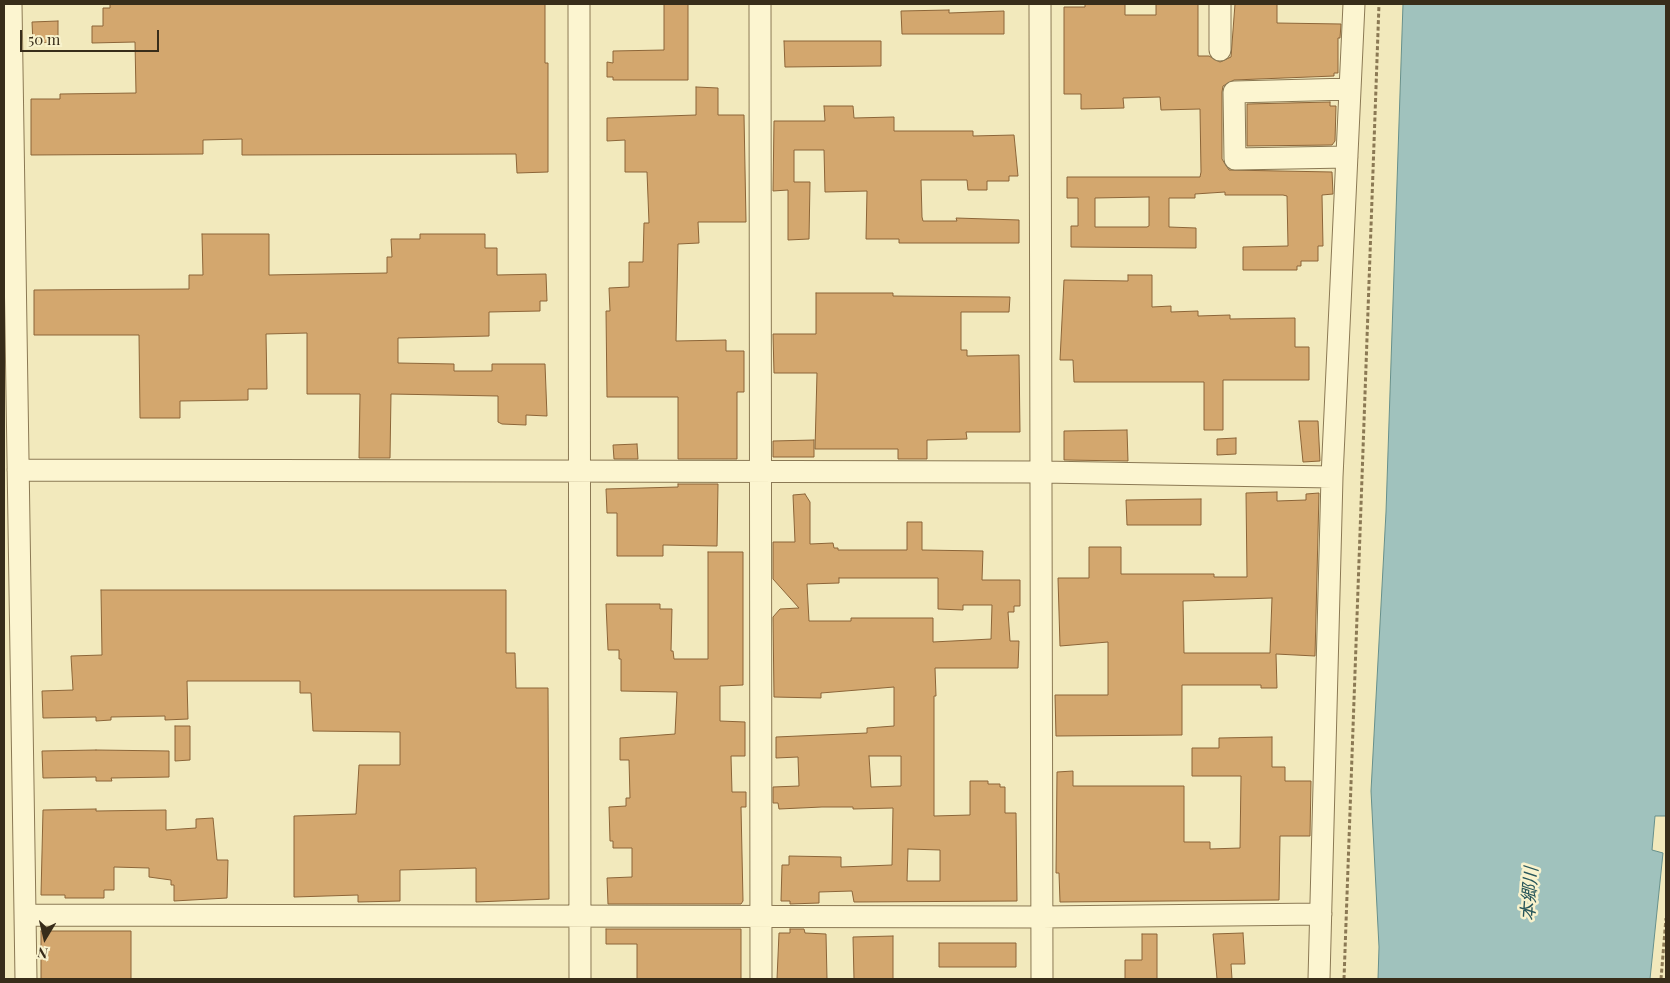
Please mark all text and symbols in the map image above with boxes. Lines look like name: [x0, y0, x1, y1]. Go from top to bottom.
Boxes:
scale bar: [22, 20, 161, 52]
text: 50 m: [28, 29, 60, 49]
water label: 本郷川: [1517, 866, 1543, 922]
north arrow: [20, 913, 70, 963]
text: N: [36, 943, 49, 963]

